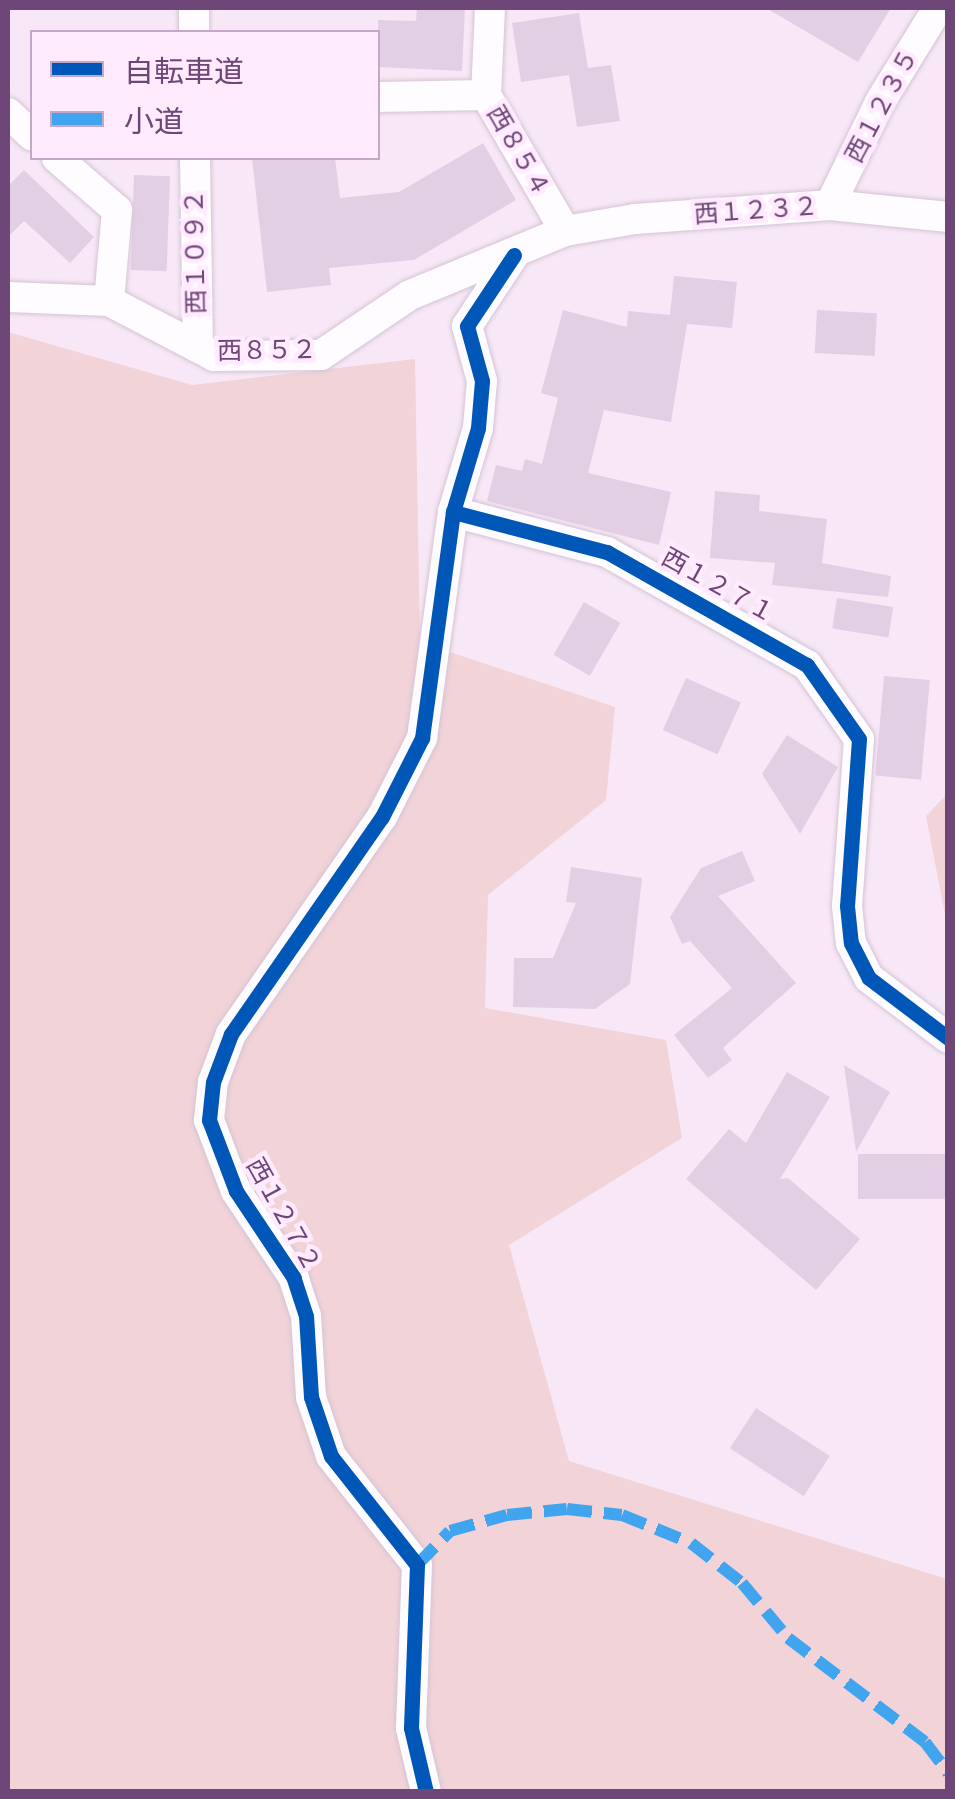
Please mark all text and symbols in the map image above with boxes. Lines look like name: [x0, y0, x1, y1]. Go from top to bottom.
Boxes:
legend: [30, 30, 380, 160]
street label: 西１２３５: [839, 44, 925, 168]
text: 自転車道: [124, 54, 244, 90]
street label: 西８５４: [480, 100, 556, 202]
text: 小道: [124, 104, 184, 140]
street label: 西１０９２: [180, 189, 212, 315]
street label: 西１２３２: [693, 192, 819, 230]
street label: 西８５２: [217, 335, 317, 367]
street label: 西１２７１: [656, 543, 780, 629]
street label: 西１２７２: [240, 1153, 326, 1277]

